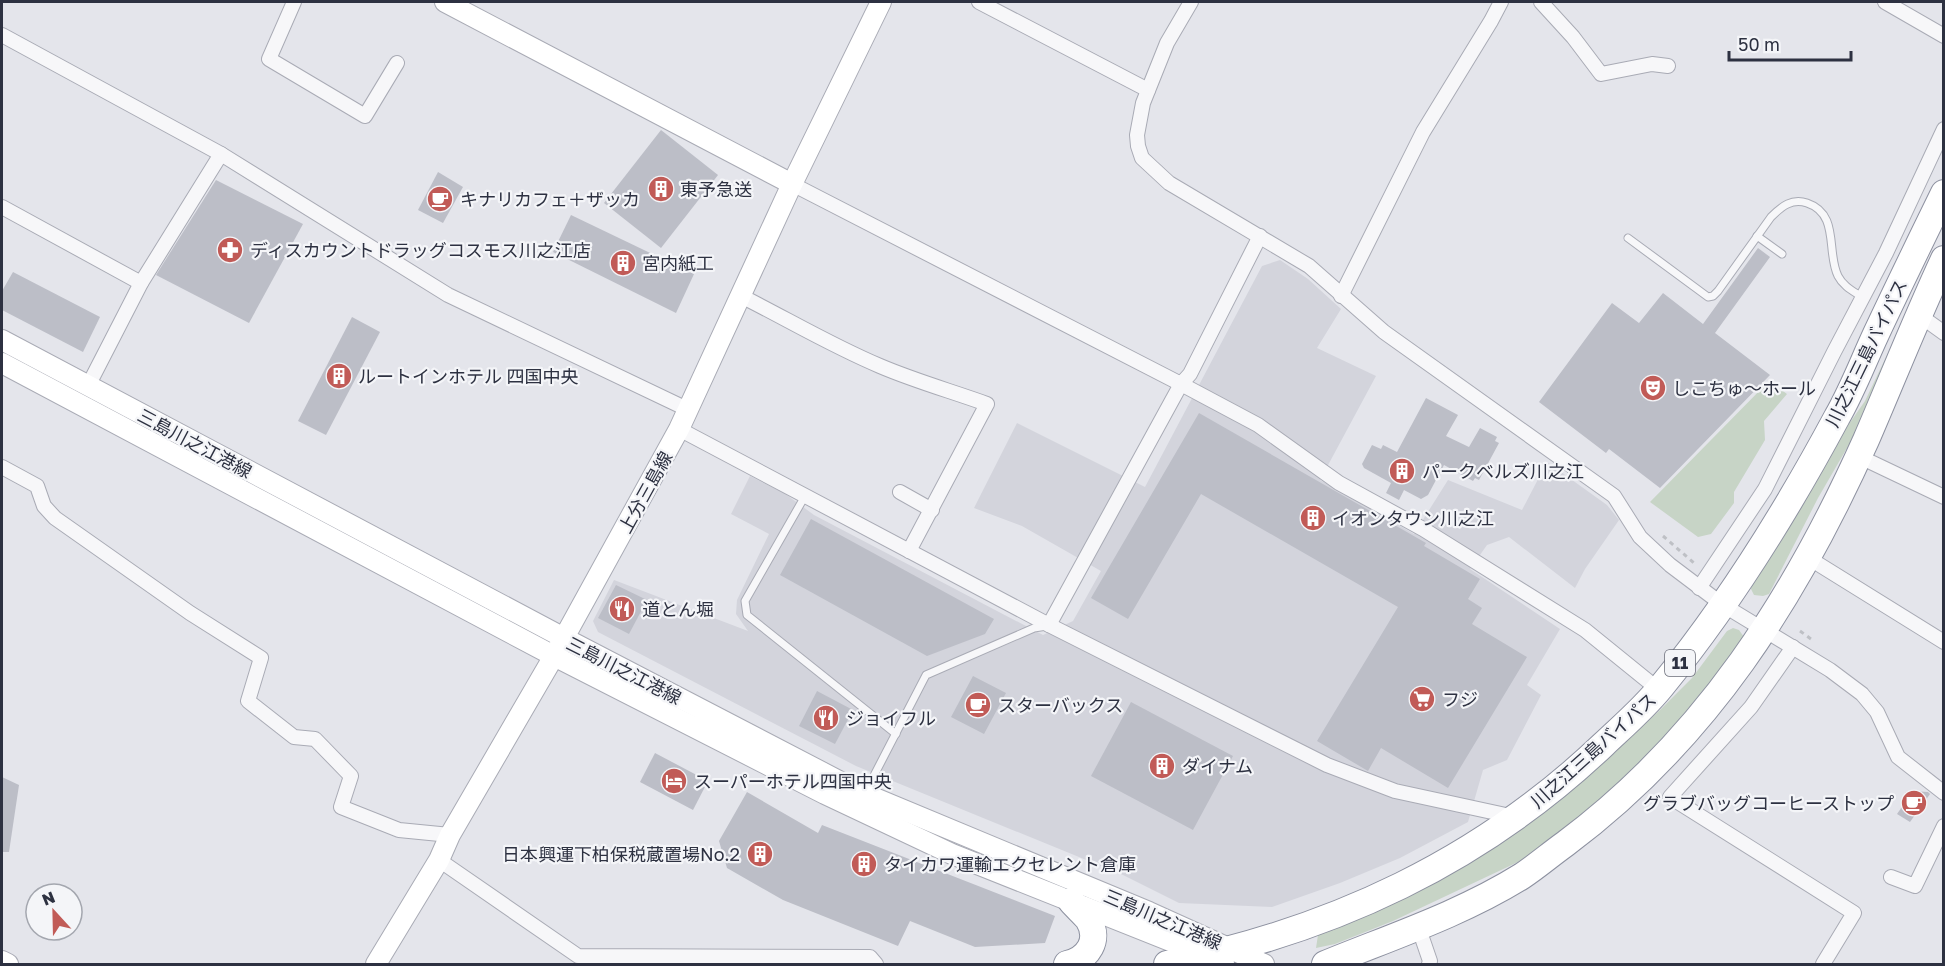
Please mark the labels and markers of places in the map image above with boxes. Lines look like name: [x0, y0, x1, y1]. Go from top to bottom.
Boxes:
building icon: 東予急送: [646, 174, 676, 204]
place label: 東予急送: [680, 178, 752, 200]
cafe icon: キナリカフェ＋ザッカ: [425, 184, 455, 214]
place label: キナリカフェ＋ザッカ: [460, 188, 640, 210]
pharmacy icon: ディスカウントドラッグコスモス川之江店: [215, 235, 245, 265]
place label: ディスカウントドラッグコスモス川之江店: [250, 239, 591, 261]
building icon: 宮内紙工: [608, 248, 638, 278]
place label: 宮内紙工: [642, 252, 714, 274]
building icon: ルートインホテル 四国中央: [324, 361, 354, 391]
place label: ルートインホテル 四国中央: [358, 365, 579, 387]
theatre icon: しこちゅ～ホール: [1638, 373, 1668, 403]
place label: しこちゅ～ホール: [1672, 377, 1816, 399]
building icon: パークベルズ川之江: [1387, 456, 1417, 486]
place label: パークベルズ川之江: [1422, 460, 1584, 482]
building icon: イオンタウン川之江: [1298, 503, 1328, 533]
place label: イオンタウン川之江: [1332, 507, 1494, 529]
restaurant icon: 道とん堀: [607, 594, 637, 624]
place label: 道とん堀: [642, 598, 714, 620]
supermarket icon: フジ: [1407, 684, 1437, 714]
place label: フジ: [1442, 688, 1478, 710]
cafe icon: スターバックス: [963, 690, 993, 720]
place label: スターバックス: [998, 694, 1123, 716]
restaurant icon: ジョイフル: [811, 703, 841, 733]
place label: ジョイフル: [846, 707, 936, 729]
building icon: ダイナム: [1147, 751, 1177, 781]
place label: ダイナム: [1182, 755, 1253, 777]
hotel icon: スーパーホテル四国中央: [659, 766, 689, 796]
place label: スーパーホテル四国中央: [694, 770, 892, 792]
cafe icon: グラブバッグコーヒーストップ: [1899, 788, 1929, 818]
place label: グラブバッグコーヒーストップ: [1643, 792, 1894, 814]
building icon: 日本興運下柏保税蔵置場No.2: [745, 839, 775, 869]
place label: 日本興運下柏保税蔵置場No.2: [502, 843, 740, 865]
building icon: タイカワ運輸エクセレント倉庫: [849, 849, 879, 879]
place label: タイカワ運輸エクセレント倉庫: [884, 853, 1136, 875]

